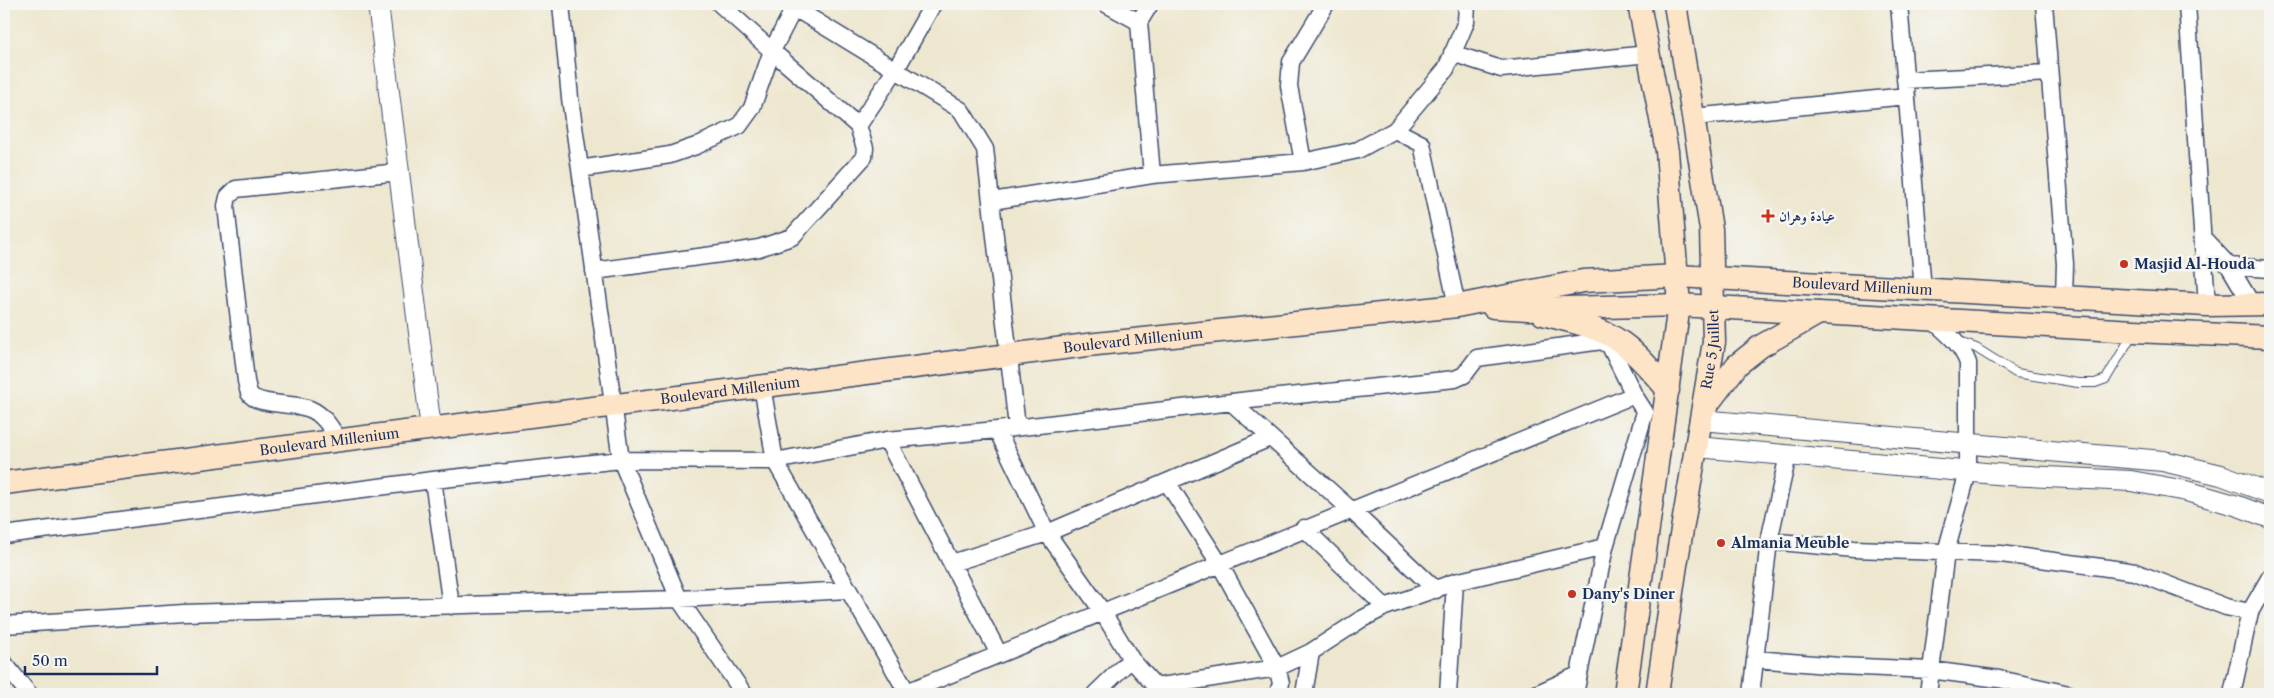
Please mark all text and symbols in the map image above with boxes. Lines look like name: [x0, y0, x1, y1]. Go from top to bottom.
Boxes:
place label: عيادة وهران: [1779, 207, 1835, 226]
marker: عيادة وهران: [1761, 209, 1775, 223]
place label: Masjid Al-Houda: [2134, 255, 2256, 273]
marker: Masjid Al-Houda: [2118, 258, 2130, 270]
street label: Boulevard Millenium: [1792, 273, 1933, 299]
street label: Rue 5 Juillet: [1697, 309, 1723, 391]
street label: Boulevard Millenium: [1062, 324, 1204, 357]
street label: Boulevard Millenium: [659, 373, 801, 408]
street label: Boulevard Millenium: [258, 424, 400, 459]
place label: Almania Meuble: [1730, 534, 1849, 552]
marker: Almania Meuble: [1715, 537, 1727, 549]
place label: Dany's Diner: [1582, 585, 1675, 603]
marker: Dany's Diner: [1566, 588, 1578, 600]
scale bar: [25, 643, 158, 675]
text: 50 m: [32, 651, 68, 670]

